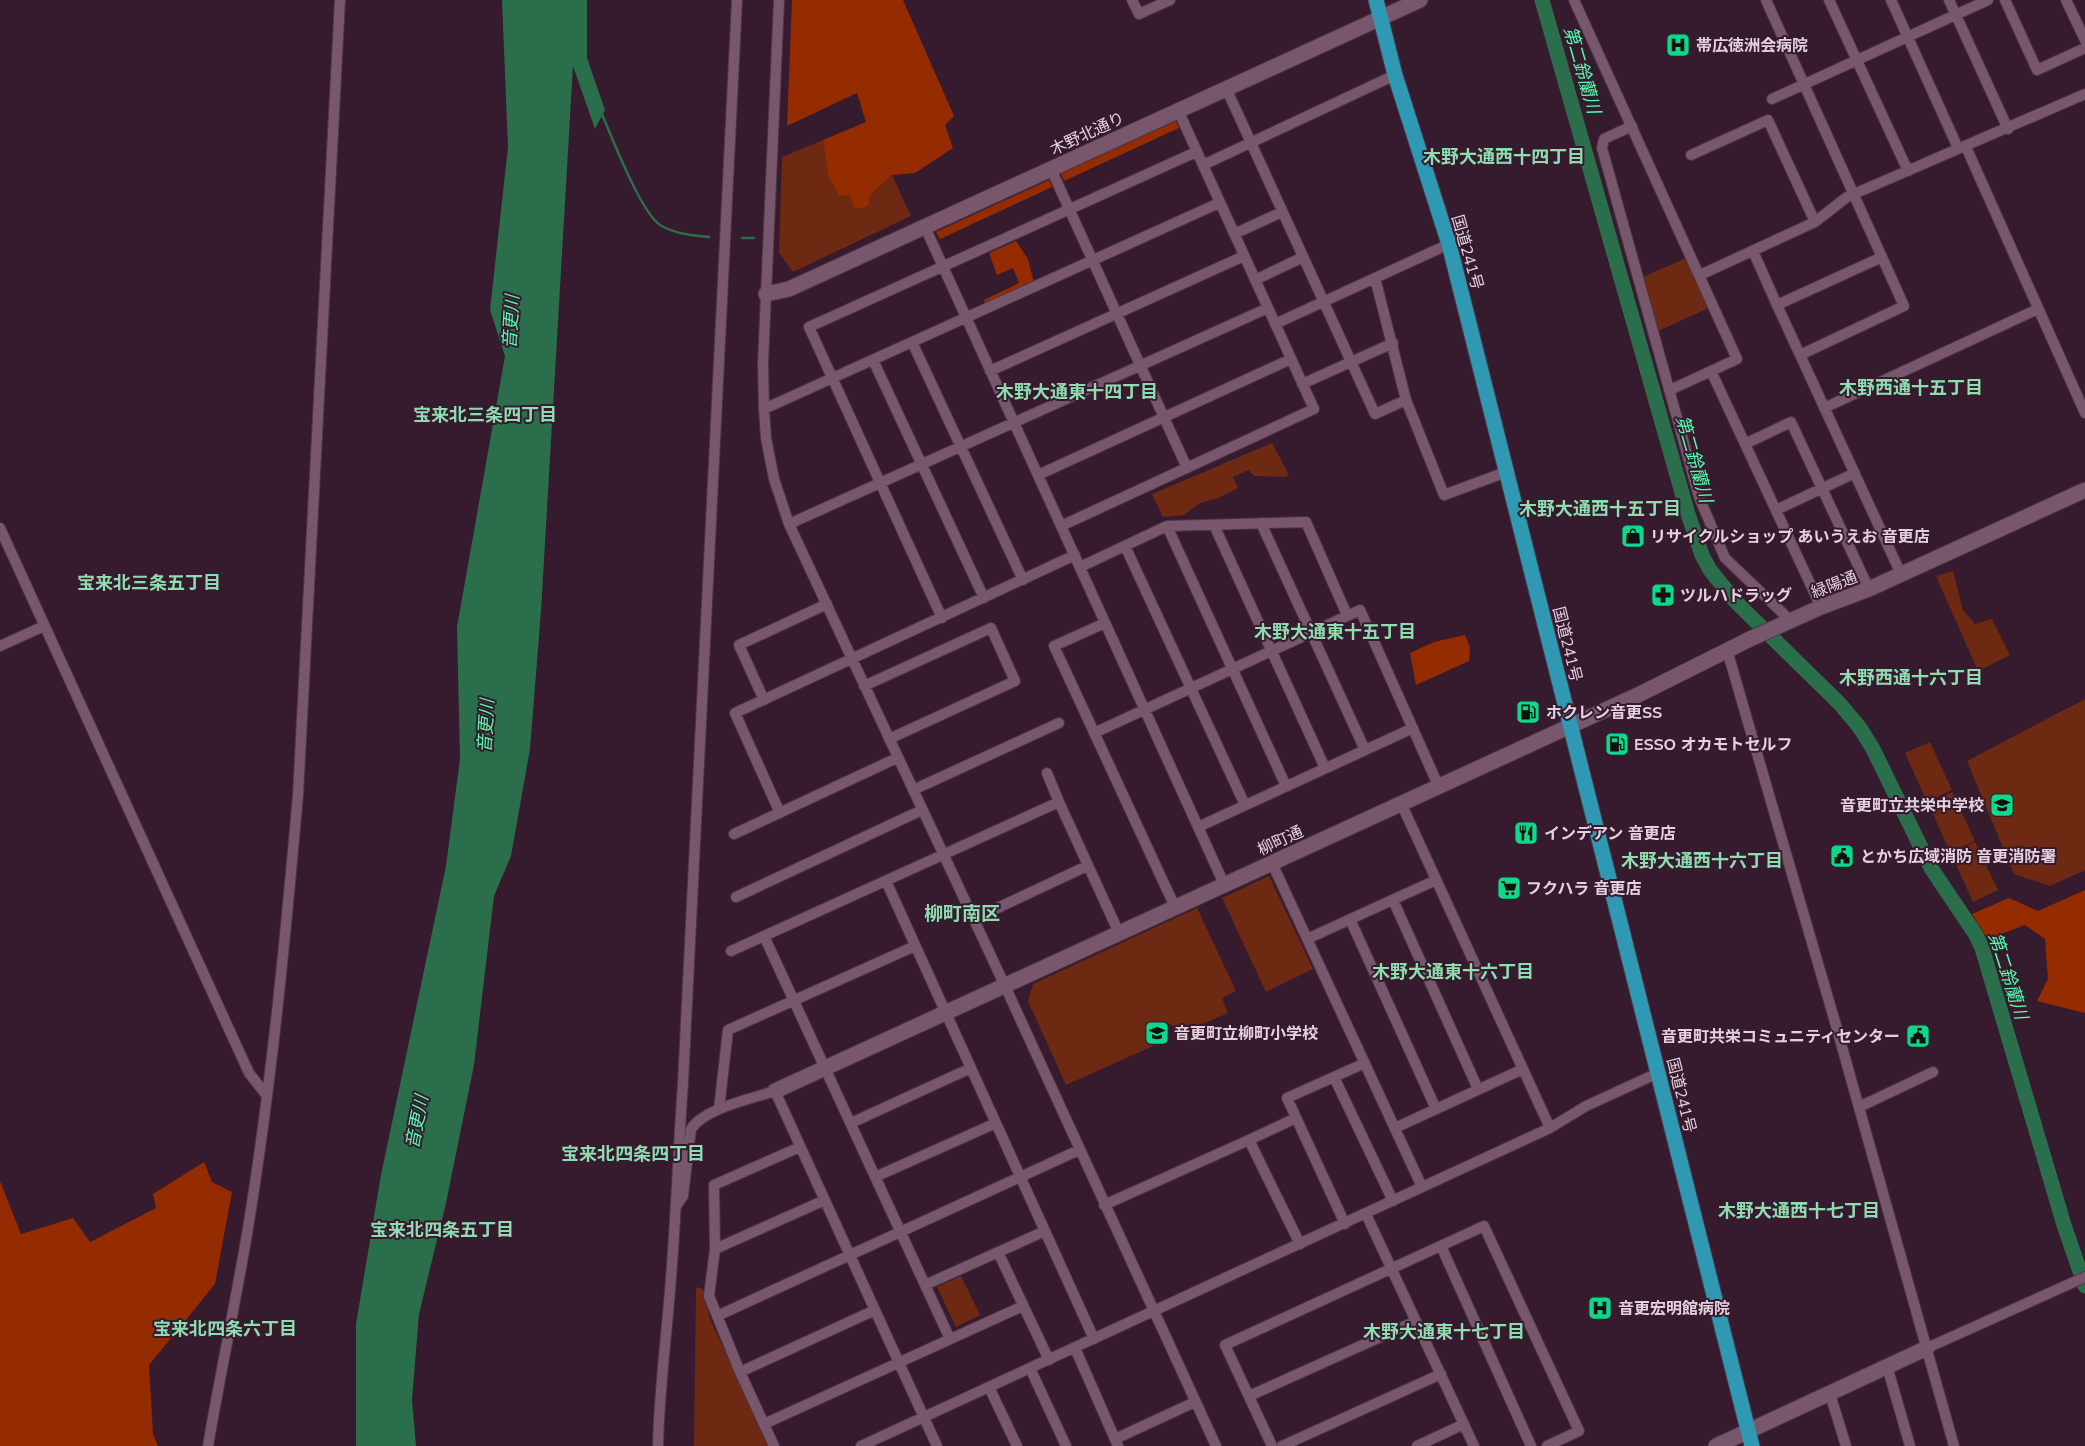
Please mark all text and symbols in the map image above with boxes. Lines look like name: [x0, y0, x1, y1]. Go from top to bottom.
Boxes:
water label: 第二鈴蘭川: [1558, 23, 1606, 118]
hospital icon: 帯広徳洲会病院: [1665, 32, 1691, 58]
place label: 帯広徳洲会病院: [1696, 35, 1808, 57]
street label: 木野北通り: [1047, 107, 1128, 161]
district label: 木野大通西十四丁目: [1423, 145, 1585, 169]
street label: 国道241号: [1446, 212, 1488, 292]
water label: 音更川: [498, 292, 525, 350]
district label: 木野西通十五丁目: [1839, 376, 1983, 400]
district label: 木野大通東十四丁目: [996, 380, 1158, 404]
district label: 宝来北三条四丁目: [413, 403, 557, 427]
water label: 第二鈴蘭川: [1670, 412, 1718, 507]
district label: 木野大通西十五丁目: [1519, 497, 1681, 521]
shop icon: リサイクルショップ あいうえお 音更店: [1620, 523, 1646, 549]
place label: リサイクルショップ あいうえお 音更店: [1650, 526, 1930, 548]
street label: 緑陽通: [1808, 566, 1861, 604]
district label: 宝来北三条五丁目: [77, 571, 221, 595]
pharmacy icon: ツルハドラッグ: [1650, 582, 1676, 608]
place label: ツルハドラッグ: [1680, 585, 1792, 607]
street label: 国道241号: [1547, 604, 1587, 684]
district label: 木野大通東十五丁目: [1254, 620, 1416, 644]
district label: 木野西通十六丁目: [1839, 666, 1983, 690]
water label: 音更川: [473, 696, 500, 754]
fuel station icon: ホクレン音更SS: [1515, 699, 1541, 725]
place label: ホクレン音更SS: [1546, 702, 1662, 724]
fuel station icon: ESSO オカモトセルフ: [1604, 731, 1630, 757]
place label: ESSO オカモトセルフ: [1634, 734, 1792, 756]
school or university icon: 音更町立共栄中学校: [1989, 792, 2015, 818]
place label: 音更町立共栄中学校: [1840, 795, 1984, 817]
restaurant icon: インデアン 音更店: [1513, 820, 1539, 846]
street label: 柳町通: [1254, 821, 1307, 861]
place label: インデアン 音更店: [1544, 823, 1676, 845]
public building icon: とかち広域消防 音更消防署: [1829, 843, 1855, 869]
place label: とかち広域消防 音更消防署: [1860, 846, 2056, 868]
district label: 木野大通西十六丁目: [1621, 849, 1783, 873]
supermarket icon: フクハラ 音更店: [1496, 875, 1522, 901]
place label: フクハラ 音更店: [1526, 878, 1642, 900]
district label: 柳町南区: [924, 901, 1000, 927]
water label: 第二鈴蘭川: [1983, 929, 2034, 1024]
district label: 木野大通東十六丁目: [1372, 960, 1534, 984]
school or university icon: 音更町立柳町小学校: [1144, 1020, 1170, 1046]
place label: 音更町立柳町小学校: [1174, 1023, 1318, 1045]
public building icon: 音更町共栄コミュニティセンター: [1905, 1023, 1931, 1049]
place label: 音更町共栄コミュニティセンター: [1661, 1026, 1900, 1048]
street label: 国道241号: [1661, 1055, 1701, 1135]
water label: 音更川: [400, 1091, 434, 1151]
district label: 宝来北四条四丁目: [561, 1142, 705, 1166]
district label: 木野大通西十七丁目: [1718, 1199, 1880, 1223]
district label: 宝来北四条五丁目: [370, 1218, 514, 1242]
hospital icon: 音更宏明館病院: [1587, 1295, 1613, 1321]
place label: 音更宏明館病院: [1618, 1298, 1730, 1320]
district label: 宝来北四条六丁目: [153, 1317, 297, 1341]
district label: 木野大通東十七丁目: [1363, 1320, 1525, 1344]

